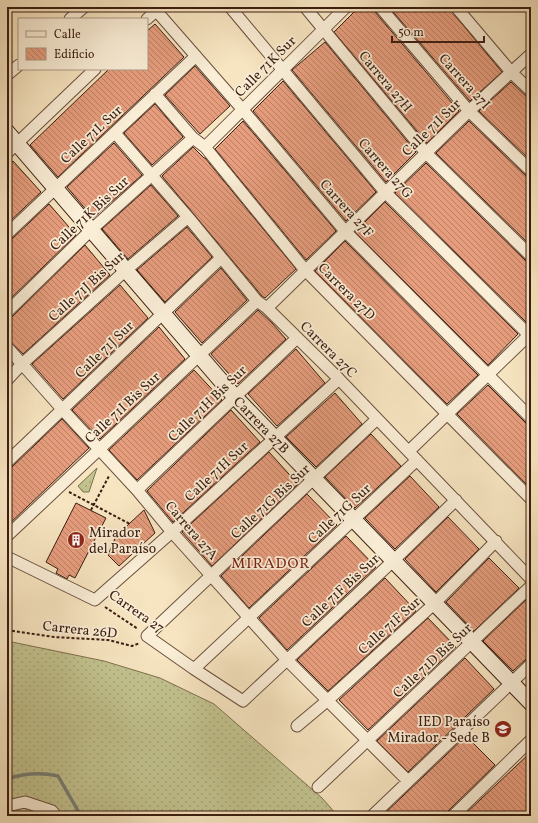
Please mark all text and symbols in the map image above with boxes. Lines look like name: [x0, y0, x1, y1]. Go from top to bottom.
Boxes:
legend: [18, 18, 148, 70]
scale bar: [392, 18, 484, 44]
text: 50 m: [398, 25, 424, 41]
text: Calle: [54, 27, 81, 43]
street label: Calle 71K Sur: [231, 32, 301, 102]
text: Edificio: [54, 47, 94, 63]
street label: Carrera 27H: [354, 47, 416, 117]
street label: Carrera 27I: [434, 50, 494, 114]
street label: Calle 71I Sur: [398, 95, 466, 161]
street label: Calle 71L Sur: [57, 101, 127, 169]
street label: Carrera 27G: [353, 135, 416, 203]
street label: Calle 71K Bis Sur: [46, 172, 134, 256]
street label: Carrera 27F: [315, 176, 377, 242]
street label: Calle 71J Bis Sur: [45, 248, 129, 327]
street label: Carrera 27D: [313, 259, 379, 325]
street label: Calle 71J Sur: [71, 317, 139, 383]
street label: Carrera 27C: [295, 317, 361, 383]
street label: Calle 71H Bis Sur: [164, 361, 252, 447]
street label: Calle 71I Bis Sur: [81, 368, 165, 448]
street label: Carrera 27B: [228, 393, 293, 458]
street label: Calle 71H Sur: [181, 437, 253, 507]
street label: Calle 71G Bis Sur: [227, 460, 315, 544]
street label: Calle 71G Sur: [304, 480, 376, 549]
street label: Carrera 27A: [160, 497, 222, 565]
place label: Mirador del Paraíso: [89, 524, 156, 559]
building icon: Mirador del Paraíso: [66, 530, 86, 550]
street label: Calle 71F Bis Sur: [298, 550, 384, 632]
district label: MIRADOR: [231, 554, 311, 575]
street label: Carrera 27: [104, 586, 168, 639]
street label: Calle 71F Sur: [355, 593, 426, 659]
street label: Carrera 26D: [42, 617, 118, 644]
street label: Calle 71D Bis Sur: [389, 619, 477, 703]
place label: IED Paraíso Mirador - Sede B: [387, 713, 490, 748]
school or university icon: IED Paraíso Mirador - Sede B: [493, 719, 513, 739]

